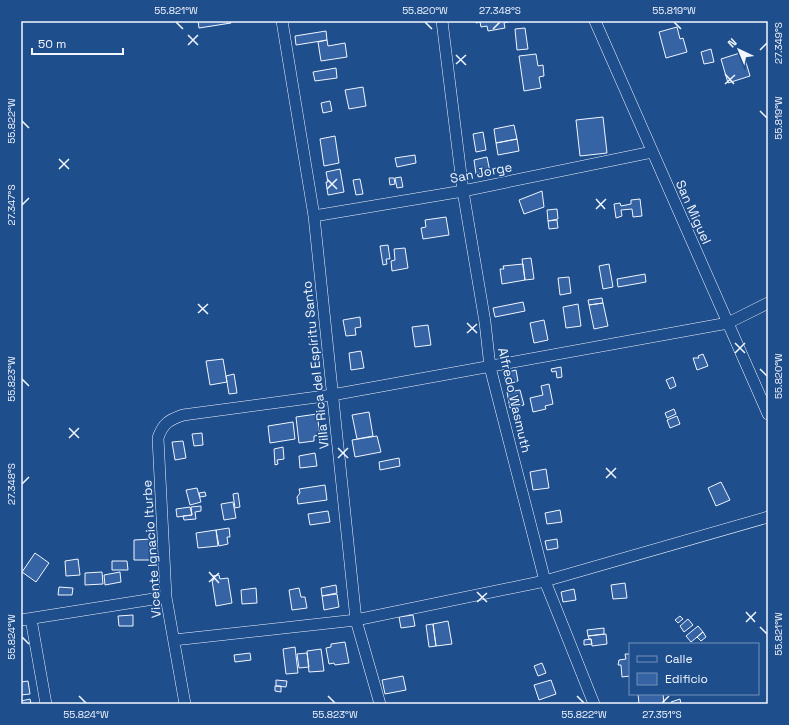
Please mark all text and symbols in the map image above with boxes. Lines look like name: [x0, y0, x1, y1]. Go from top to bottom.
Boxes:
text: 55.821°W: [154, 4, 198, 17]
text: 55.820°W: [402, 4, 448, 17]
text: 27.348°S: [479, 4, 521, 17]
text: 55.819°W: [652, 4, 696, 17]
text: 27.349°S: [772, 22, 785, 64]
scale bar: [32, 30, 123, 56]
north arrow: [719, 30, 759, 70]
text: N: [725, 35, 740, 50]
text: 50 m: [38, 36, 66, 52]
text: 55.819°W: [772, 96, 785, 140]
text: 55.822°W: [5, 98, 18, 144]
street label: San Jorge: [449, 158, 514, 187]
street label: San Miguel: [672, 178, 715, 247]
text: 27.347°S: [5, 184, 18, 226]
street label: Villa Rica del Espíritu Santo: [298, 280, 333, 450]
street label: Alfredo Wasmuth: [494, 346, 535, 454]
text: 55.820°W: [772, 353, 785, 399]
text: 55.823°W: [5, 356, 18, 402]
text: 27.348°S: [5, 463, 18, 505]
street label: Vicente Ignacio Iturbe: [138, 479, 165, 619]
text: 55.821°W: [772, 612, 785, 656]
text: 55.824°W: [5, 614, 18, 660]
legend: [629, 643, 759, 695]
text: Calle: [665, 651, 693, 667]
text: Edificio: [665, 671, 708, 687]
text: 55.824°W: [63, 708, 109, 721]
text: 55.823°W: [312, 708, 358, 721]
text: 55.822°W: [561, 708, 607, 721]
text: 27.351°S: [642, 708, 682, 721]

